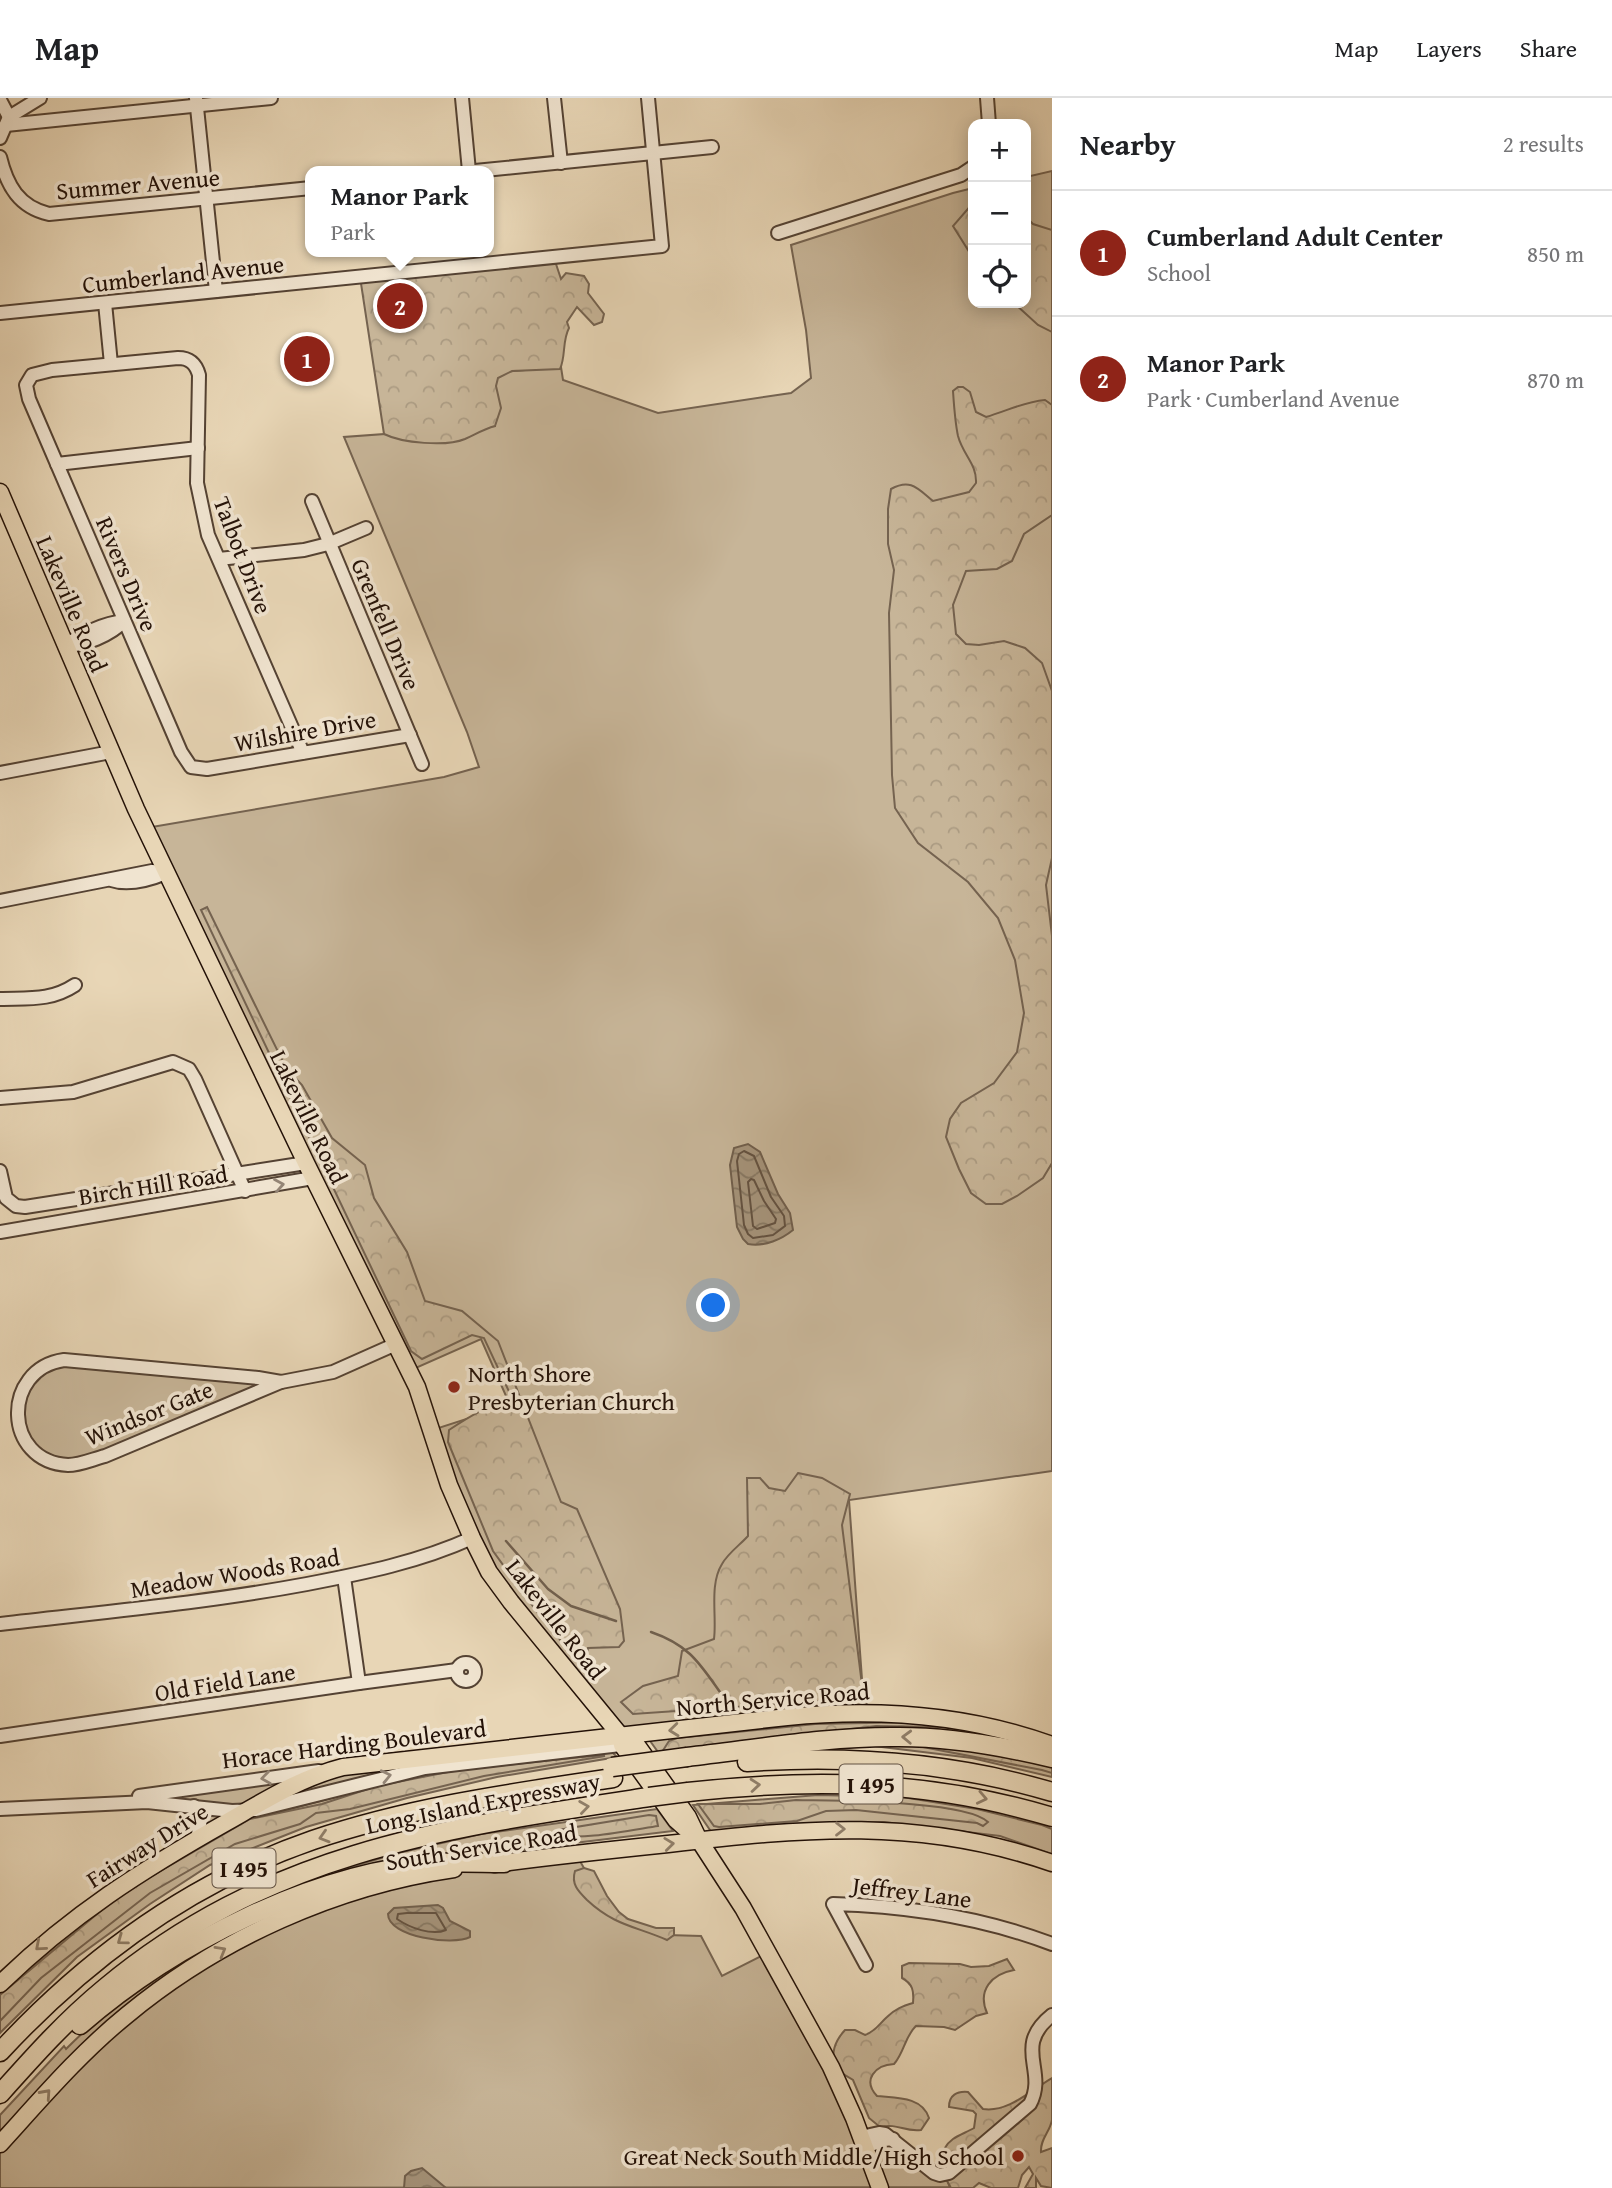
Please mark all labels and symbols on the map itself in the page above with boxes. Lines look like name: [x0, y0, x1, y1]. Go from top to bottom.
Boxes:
street label: Summer Avenue: [55, 159, 221, 209]
street label: Cumberland Avenue: [80, 246, 286, 302]
pin: 2: [377, 280, 423, 332]
pin: 1: [284, 333, 330, 385]
street label: Talbot Drive: [205, 491, 281, 619]
street label: Rivers Drive: [87, 511, 167, 637]
street label: Lakeville Road: [28, 530, 116, 678]
street label: Grenfell Drive: [343, 553, 429, 695]
street label: Wilshire Drive: [231, 701, 379, 761]
street label: Lakeville Road: [262, 1044, 357, 1190]
street label: Birch Hill Road: [76, 1156, 230, 1214]
one-way arrow: [273, 1178, 285, 1193]
your location: [696, 1288, 730, 1322]
place label: North Shore Presbyterian Church: [468, 1356, 675, 1419]
street label: Windsor Gate: [80, 1371, 218, 1455]
marker: North Shore Presbyterian Church: [446, 1379, 462, 1395]
street label: Meadow Woods Road: [128, 1539, 342, 1607]
street label: Lakeville Road: [498, 1551, 615, 1687]
street label: Old Field Lane: [152, 1654, 298, 1710]
street label: North Service Road: [675, 1673, 871, 1725]
street label: Horace Harding Boulevard: [220, 1710, 488, 1778]
one-way arrow: [669, 1722, 680, 1737]
one-way arrow: [901, 1729, 912, 1745]
street label: Long Island Expressway: [363, 1763, 603, 1843]
road number: I 495: [840, 1764, 903, 1804]
one-way arrow: [260, 1770, 272, 1785]
one-way arrow: [380, 1770, 392, 1784]
one-way arrow: [750, 1778, 761, 1793]
one-way arrow: [976, 1790, 988, 1805]
street label: Fairway Drive: [79, 1794, 215, 1896]
one-way arrow: [578, 1800, 590, 1815]
street label: South Service Road: [383, 1815, 579, 1879]
one-way arrow: [835, 1821, 846, 1837]
one-way arrow: [318, 1829, 330, 1843]
one-way arrow: [663, 1836, 675, 1851]
road number: I 495: [212, 1848, 276, 1888]
street label: Jeffrey Lane: [847, 1867, 974, 1917]
one-way arrow: [117, 1932, 130, 1944]
one-way arrow: [35, 1938, 48, 1950]
one-way arrow: [214, 1946, 227, 1959]
one-way arrow: [38, 2089, 50, 2102]
place label: Great Neck South Middle/High School: [624, 2139, 1004, 2174]
marker: Great Neck South Middle/High School: [1010, 2148, 1026, 2164]

